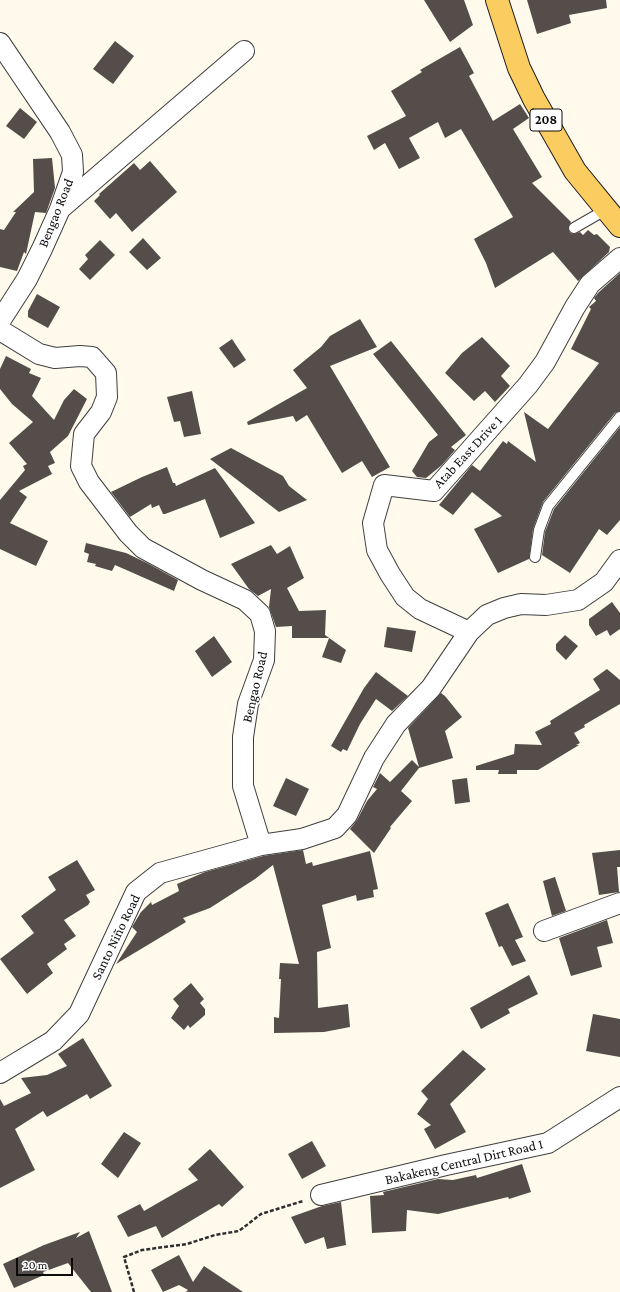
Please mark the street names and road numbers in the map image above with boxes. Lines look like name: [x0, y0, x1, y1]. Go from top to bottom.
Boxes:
road number: 208: [530, 109, 562, 131]
street label: Bengao Road: [35, 176, 77, 250]
street label: Atab East Drive 1: [430, 412, 506, 492]
street label: Bengao Road: [239, 650, 271, 724]
street label: Santo Niño Road: [88, 892, 144, 982]
street label: Bakakeng Central Dirt Road 1: [383, 1136, 545, 1188]

